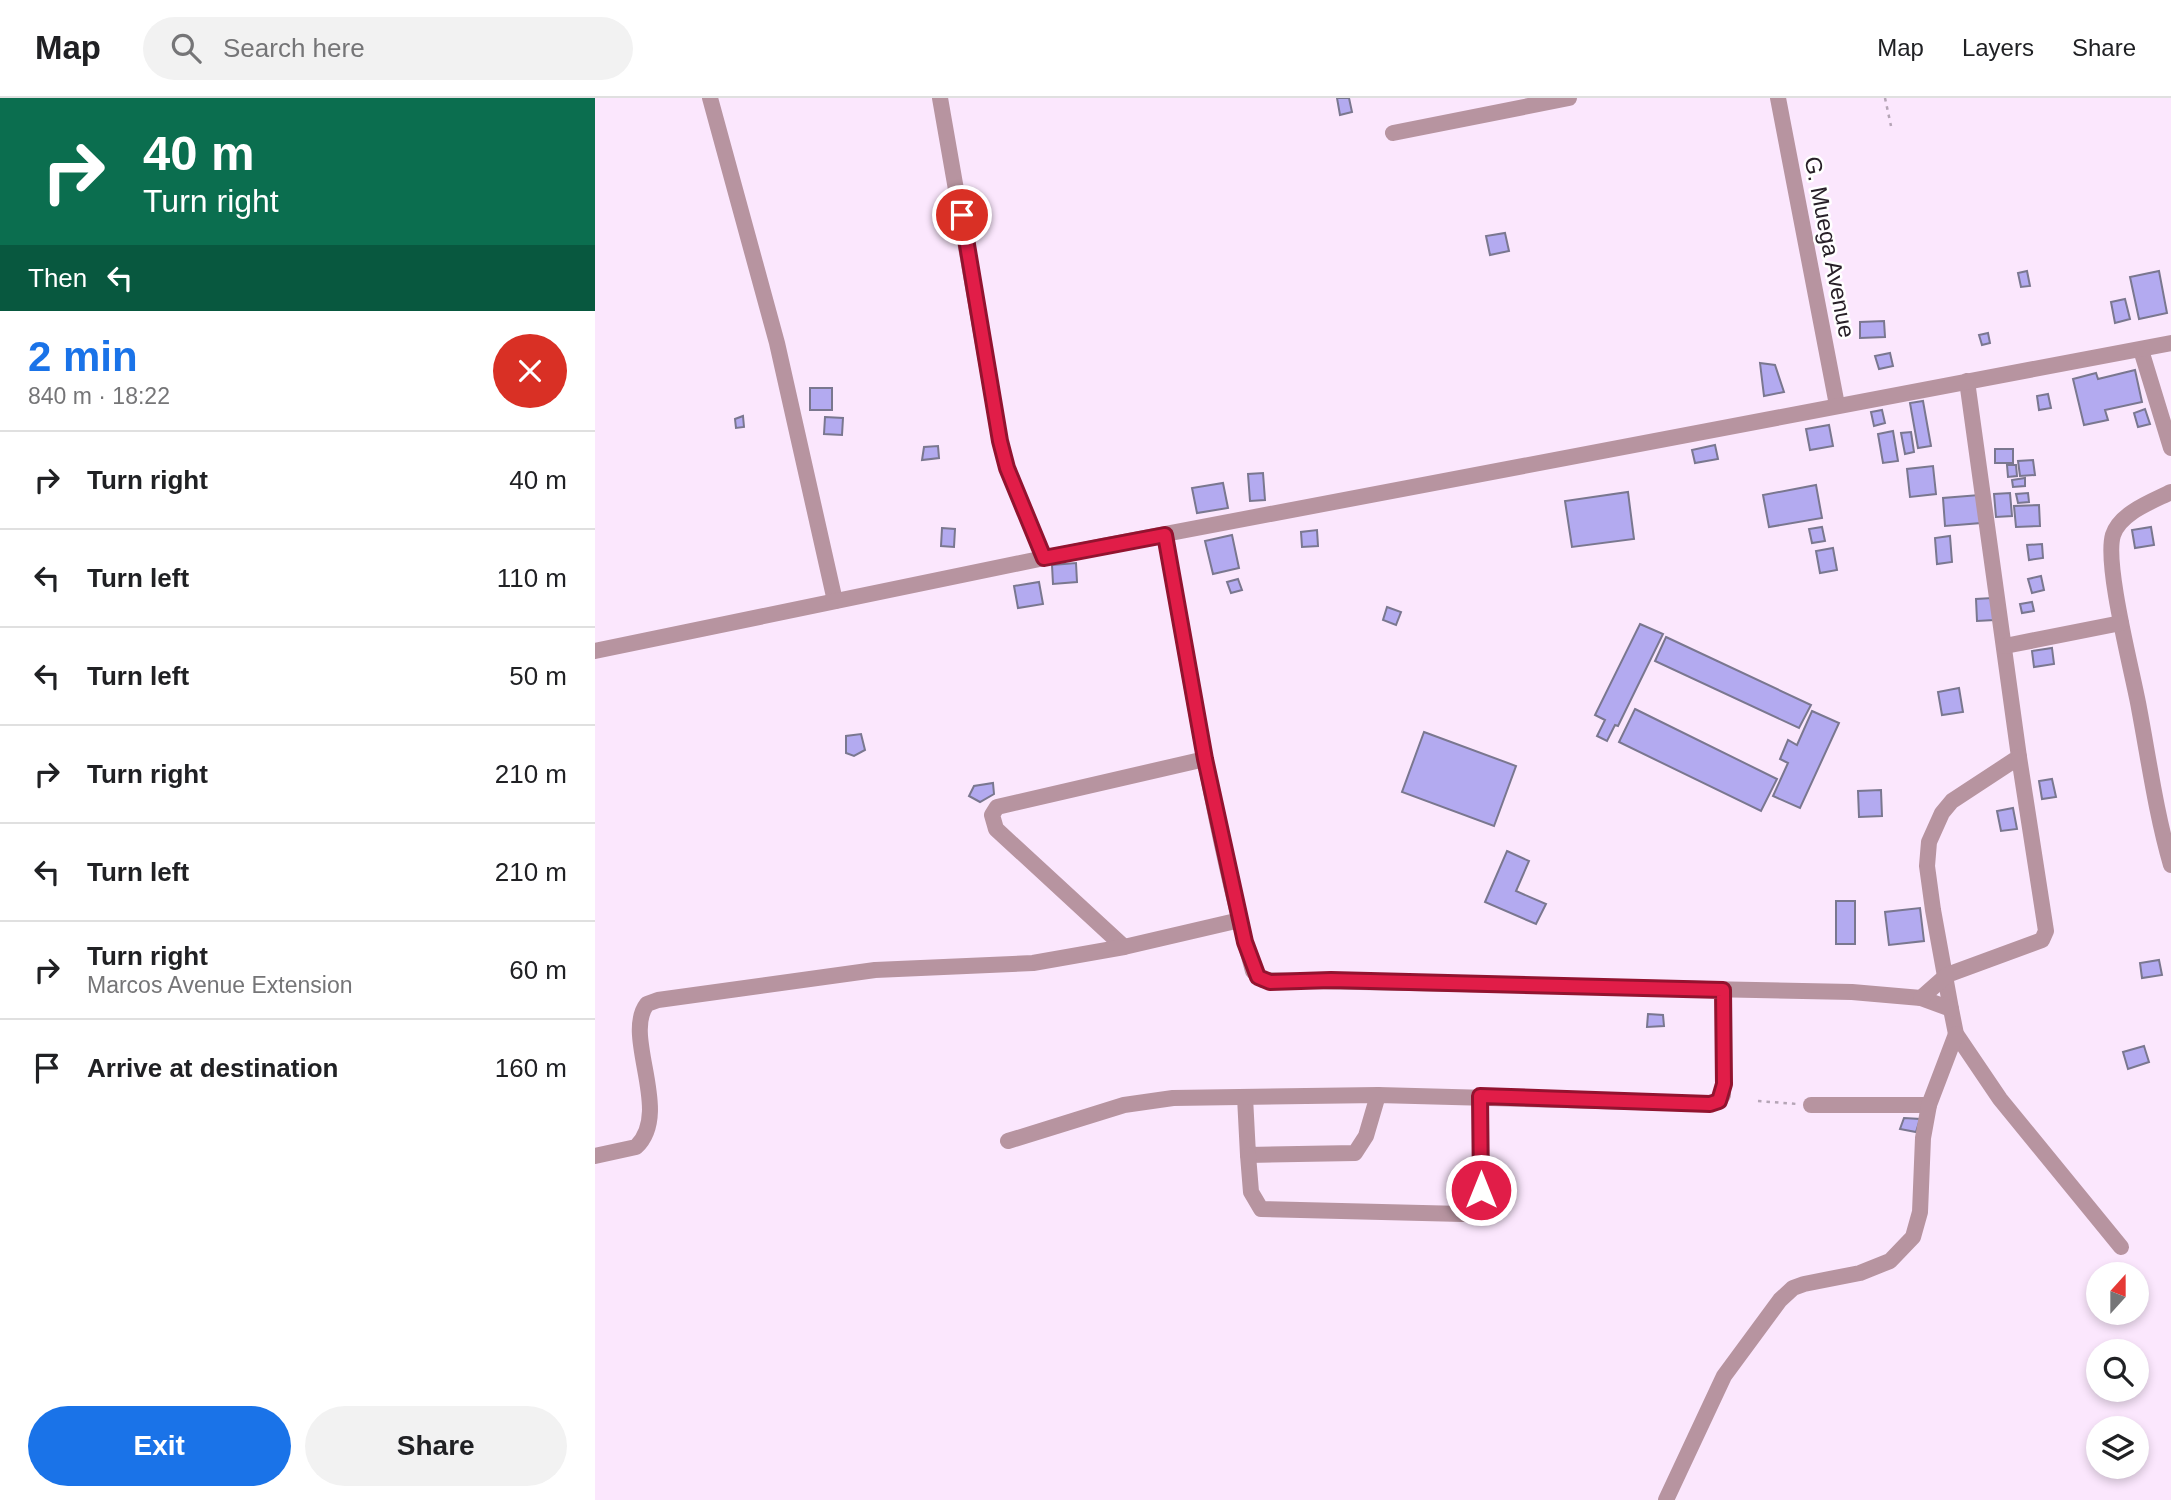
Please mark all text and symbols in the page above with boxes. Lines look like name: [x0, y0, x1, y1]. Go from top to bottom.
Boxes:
search box: [143, 17, 633, 80]
text: Map: [35, 29, 101, 66]
icon: search: [167, 29, 205, 67]
text: Search here: [223, 33, 365, 63]
text: Map: [1877, 34, 1924, 61]
text: Layers: [1962, 34, 2034, 61]
text: Share: [2072, 34, 2136, 61]
icon: right: [28, 126, 119, 217]
text: 40 m: [143, 126, 255, 180]
street label: G. Muega Avenue: [1800, 154, 1860, 340]
text: Turn right: [143, 183, 279, 219]
pin: [932, 185, 992, 245]
icon: arrive: [943, 196, 981, 234]
icon: left: [101, 259, 139, 297]
text: Then: [28, 263, 87, 293]
text: 2 min: [28, 333, 138, 380]
button: close: [493, 334, 567, 408]
text: 840 m · 18:22: [28, 383, 170, 409]
icon: right: [28, 461, 66, 499]
text: Turn right: [87, 465, 208, 495]
text: 40 m: [509, 465, 567, 495]
icon: left: [28, 559, 66, 597]
text: Turn left: [87, 563, 189, 593]
text: 110 m: [497, 563, 567, 593]
icon: left: [28, 657, 66, 695]
text: Turn left: [87, 661, 189, 691]
text: 50 m: [509, 661, 567, 691]
icon: right: [28, 755, 66, 793]
text: Turn right: [87, 759, 208, 789]
text: 210 m: [495, 759, 567, 789]
icon: left: [28, 853, 66, 891]
text: Turn left: [87, 857, 189, 887]
text: 210 m: [495, 857, 567, 887]
text: Turn right: [87, 941, 208, 971]
icon: right: [28, 951, 66, 989]
text: 60 m: [509, 955, 567, 985]
text: Marcos Avenue Extension: [87, 972, 353, 998]
icon: arrive: [28, 1049, 66, 1087]
text: Arrive at destination: [87, 1053, 338, 1083]
text: 160 m: [495, 1053, 567, 1083]
position arrow: [1444, 1153, 1518, 1227]
north arrow: [2086, 1262, 2149, 1325]
map controls: [2086, 1262, 2149, 1479]
button: search: [2086, 1339, 2149, 1402]
button: Exit: [28, 1406, 291, 1486]
button: Share: [305, 1406, 567, 1486]
button: layers: [2086, 1416, 2149, 1479]

